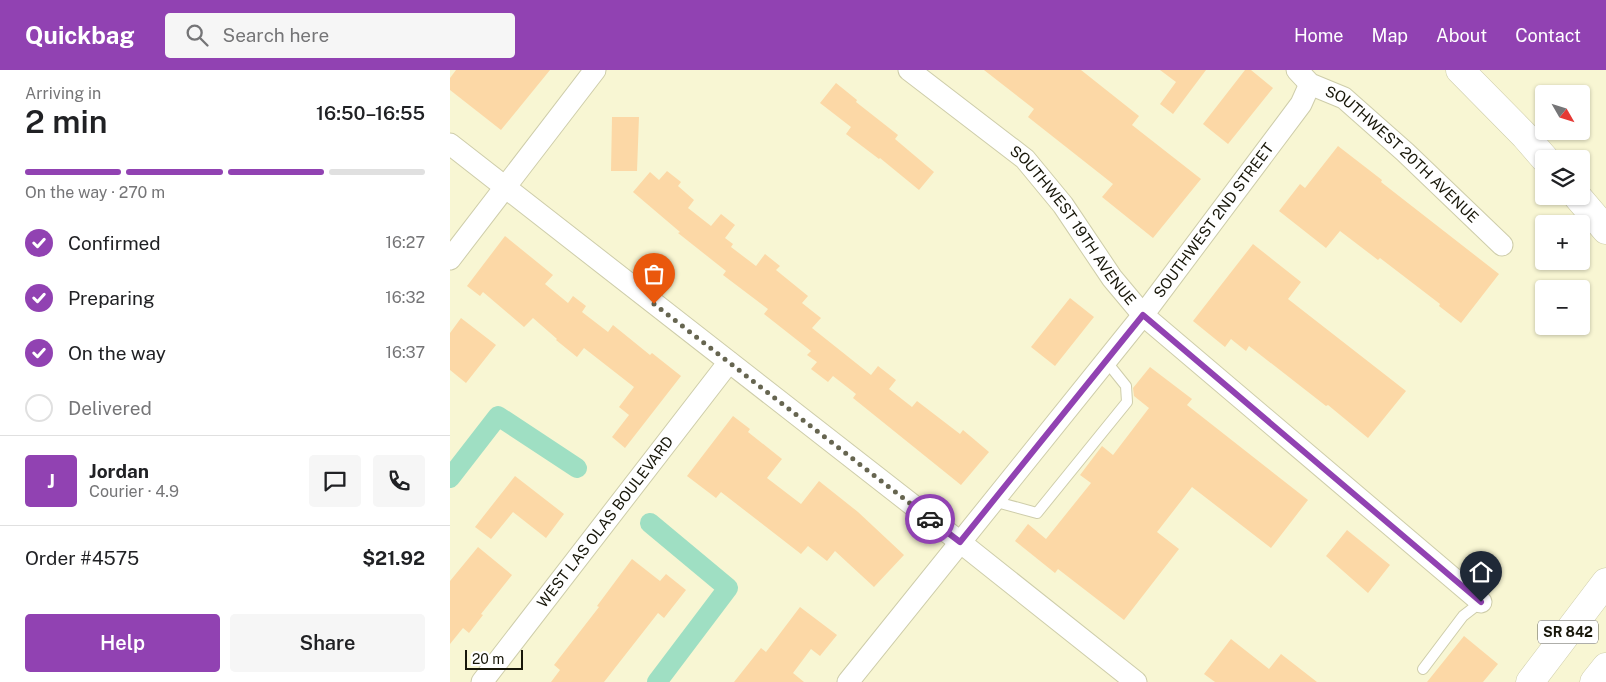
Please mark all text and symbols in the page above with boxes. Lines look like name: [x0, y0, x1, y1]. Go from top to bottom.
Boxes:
search box: [165, 13, 515, 58]
text: Quickbag: [25, 21, 135, 49]
icon: search: [183, 21, 211, 49]
text: Search here: [223, 24, 329, 46]
text: Home: [1294, 25, 1344, 46]
text: Map: [1372, 25, 1408, 46]
text: About: [1436, 25, 1487, 46]
text: Contact: [1515, 25, 1581, 46]
street label: SOUTHWEST 20TH AVENUE: [1323, 82, 1482, 226]
text: Arriving in: [25, 84, 101, 103]
north arrow: [1535, 85, 1590, 140]
map controls: [1535, 85, 1590, 335]
text: 16:50–16:55: [316, 102, 425, 124]
text: 2 min: [25, 103, 108, 140]
street label: SOUTHWEST 2ND STREET: [1150, 139, 1277, 301]
street label: SOUTHWEST 19TH AVENUE: [1007, 142, 1140, 308]
button: layers: [1535, 150, 1590, 205]
text: On the way · 270 m: [25, 183, 165, 202]
button: +: [1535, 215, 1590, 270]
icon: check: [25, 229, 53, 257]
text: Confirmed: [68, 232, 161, 254]
text: 16:27: [385, 233, 425, 252]
pin: [633, 253, 675, 304]
icon: bag: [640, 260, 668, 288]
button: −: [1535, 280, 1590, 335]
icon: check: [25, 284, 53, 312]
text: Preparing: [68, 287, 155, 309]
text: 16:32: [385, 288, 425, 307]
icon: check: [25, 339, 53, 367]
text: On the way: [68, 342, 166, 364]
text: 16:37: [386, 343, 425, 362]
text: Delivered: [68, 397, 152, 419]
street label: WEST LAS OLAS BOULEVARD: [533, 433, 677, 611]
button: chat: [309, 455, 361, 507]
button: phone: [373, 455, 425, 507]
text: Jordan: [89, 460, 149, 482]
text: J: [47, 470, 55, 492]
text: Courier · 4.9: [89, 482, 179, 501]
courier: [905, 494, 955, 544]
icon: car: [916, 505, 944, 533]
text: Order #4575: [25, 547, 139, 569]
text: $21.92: [362, 547, 425, 569]
pin: [1460, 551, 1502, 602]
icon: home: [1467, 558, 1495, 586]
button: Help: [25, 614, 220, 672]
button: Share: [230, 614, 425, 672]
road number: SR 842: [1538, 620, 1598, 644]
scale bar: [465, 647, 522, 670]
text: 20 m: [472, 651, 504, 667]

